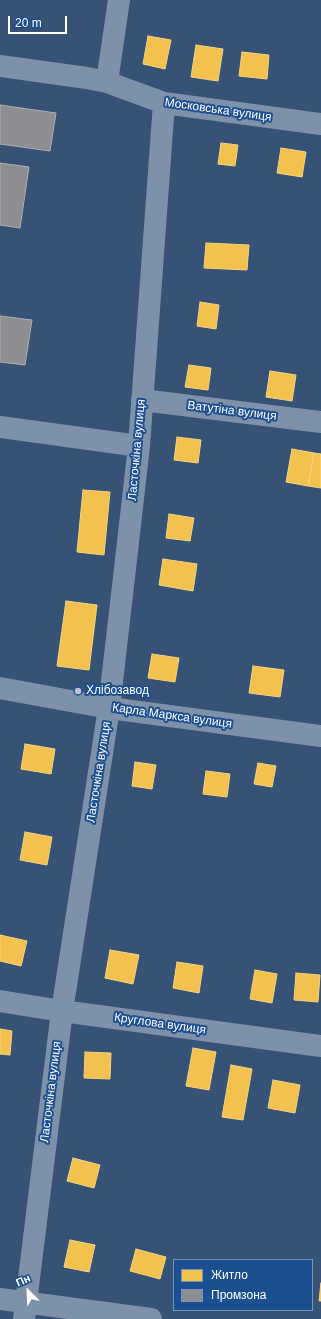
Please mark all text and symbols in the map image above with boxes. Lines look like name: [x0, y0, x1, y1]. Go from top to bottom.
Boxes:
scale bar: [10, 8, 69, 34]
text: 20 m: [15, 16, 42, 30]
street label: Московська вулиця: [164, 95, 272, 125]
street label: Ватутіна вулиця: [187, 398, 277, 424]
street label: Ласточкіна вулиця: [125, 399, 149, 501]
place label: Хлібозавод: [86, 684, 149, 698]
marker: Хлібозавод: [73, 686, 83, 696]
street label: Карла Маркса вулиця: [111, 700, 233, 732]
street label: Ласточкіна вулиця: [84, 720, 114, 824]
street label: Круглова вулиця: [113, 1010, 207, 1038]
street label: Ласточкіна вулиця: [38, 1040, 64, 1144]
legend: [173, 1259, 313, 1311]
text: Житло: [211, 1268, 248, 1282]
north arrow: [8, 1271, 48, 1311]
text: Пн: [14, 1272, 32, 1288]
text: Промзона: [211, 1288, 266, 1302]

